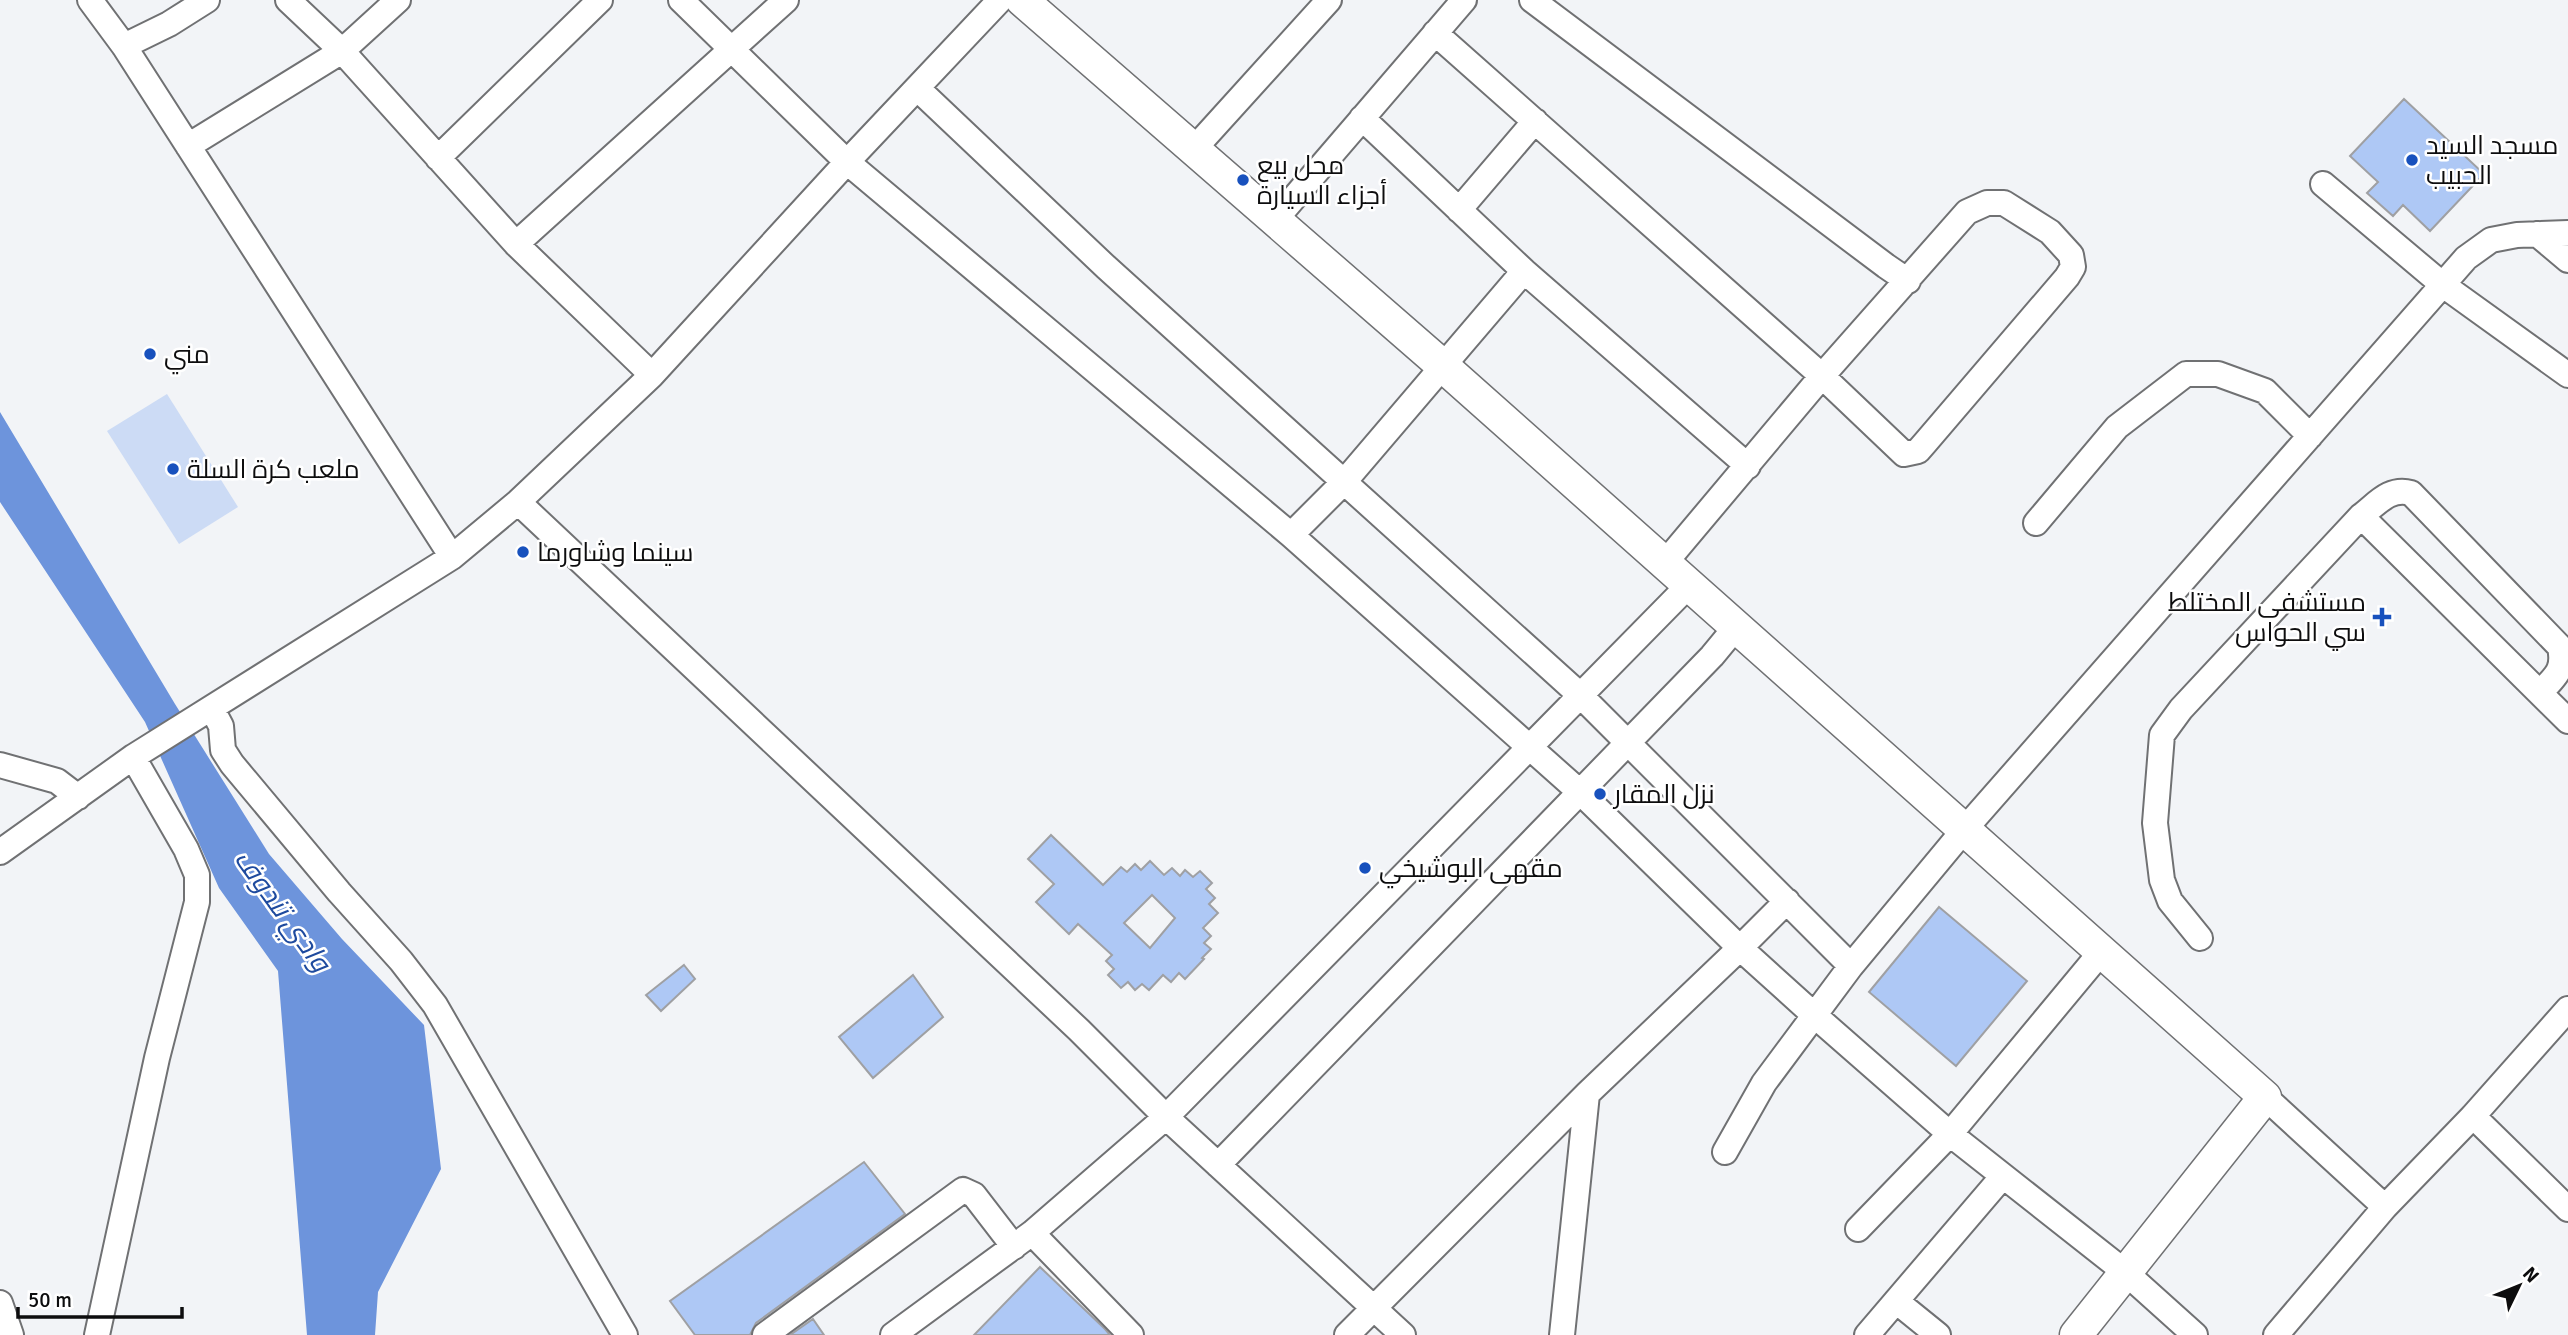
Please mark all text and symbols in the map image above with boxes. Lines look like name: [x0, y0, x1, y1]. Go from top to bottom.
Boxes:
place label: مسجد السيد الحبيب: [2426, 130, 2558, 192]
place label: محل بيع أجزاء السيارة: [1257, 150, 1387, 212]
marker: مسجد السيد الحبيب: [2404, 152, 2420, 168]
marker: محل بيع أجزاء السيارة: [1235, 172, 1251, 188]
place label: مني: [164, 339, 210, 375]
marker: مني: [142, 346, 158, 362]
place label: ملعب كرة السلة: [187, 454, 360, 486]
marker: ملعب كرة السلة: [165, 461, 181, 477]
place label: سينما وشاورما: [537, 537, 693, 569]
marker: سينما وشاورما: [515, 544, 531, 560]
place label: مستشفى المختلط سي الحواس: [2168, 587, 2366, 651]
marker: مستشفى المختلط سي الحواس: [2372, 607, 2392, 627]
place label: نزل المقار: [1612, 779, 1715, 811]
marker: نزل المقار: [1592, 786, 1608, 802]
water label: وادي تندوف: [223, 843, 339, 983]
place label: مقهى البوشيخي: [1379, 853, 1563, 889]
marker: مقهى البوشيخي: [1357, 860, 1373, 876]
north arrow: [2484, 1251, 2554, 1321]
text: N: [2517, 1262, 2544, 1288]
scale bar: [18, 1276, 182, 1320]
text: 50 m: [28, 1287, 72, 1313]

